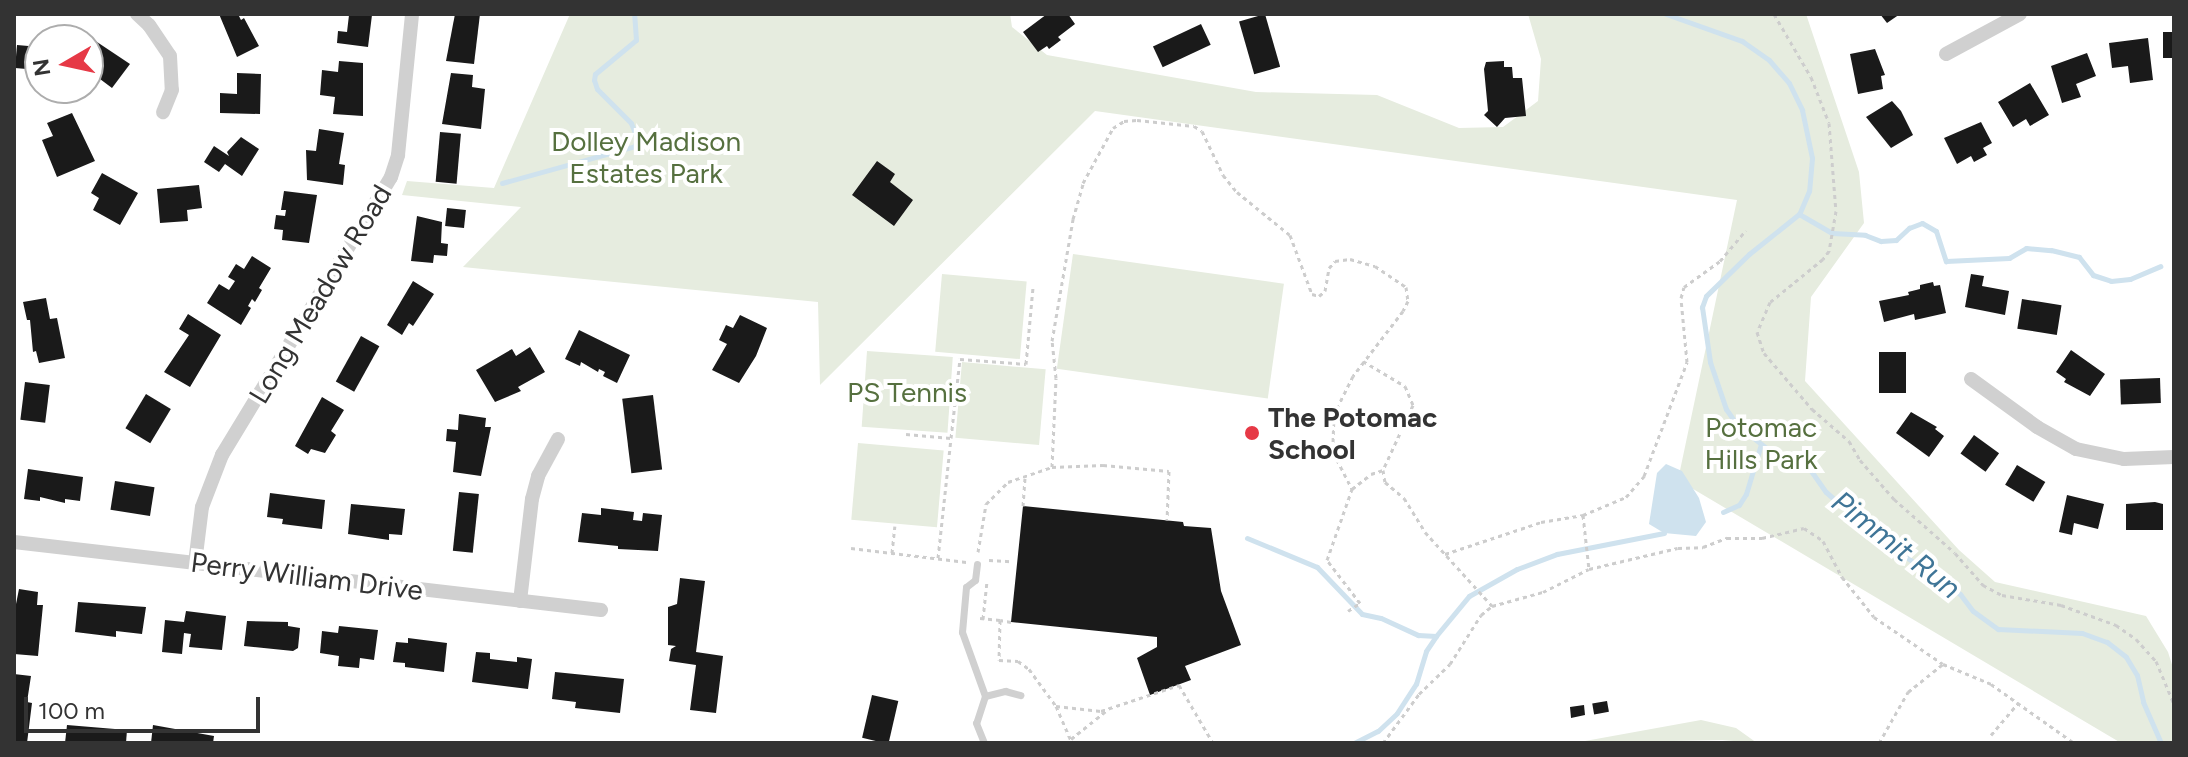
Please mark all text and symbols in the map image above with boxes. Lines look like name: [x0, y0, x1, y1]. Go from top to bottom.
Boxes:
north arrow: [24, 24, 104, 104]
text: N: [27, 57, 56, 78]
park label: Dolley Madison Estates Park: [551, 124, 741, 190]
street label: Long Meadow Road: [242, 179, 398, 409]
park label: PS Tennis: [847, 375, 967, 409]
place label: The Potomac School: [1268, 400, 1437, 466]
park label: Potomac Hills Park: [1704, 410, 1818, 476]
marker: The Potomac School: [1243, 424, 1261, 442]
water label: Pimmit Run: [1824, 484, 1968, 606]
street label: Perry William Drive: [189, 545, 425, 607]
scale bar: [28, 681, 264, 731]
text: 100 m: [38, 696, 105, 725]

